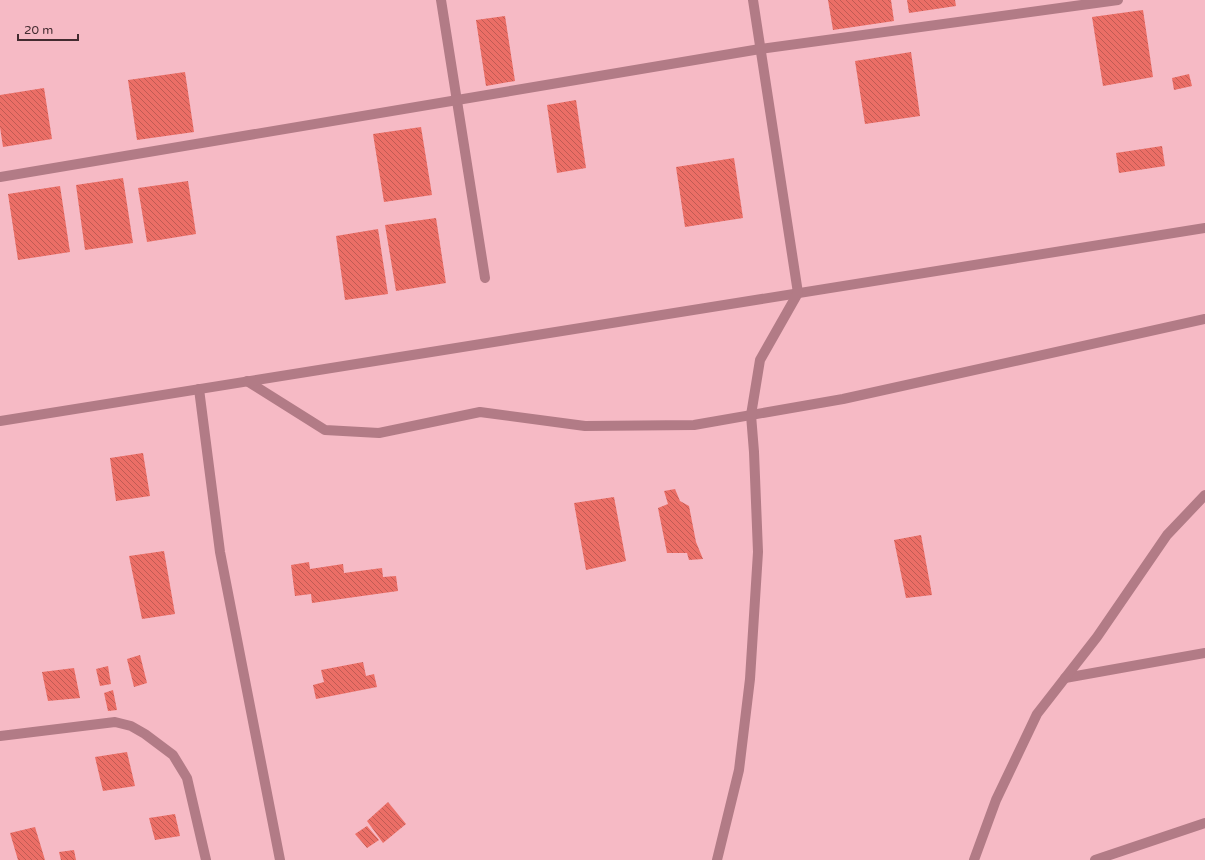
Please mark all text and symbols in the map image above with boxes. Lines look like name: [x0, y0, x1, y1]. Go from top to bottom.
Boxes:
scale bar: [18, 16, 78, 42]
text: 20 m: [24, 23, 53, 37]

